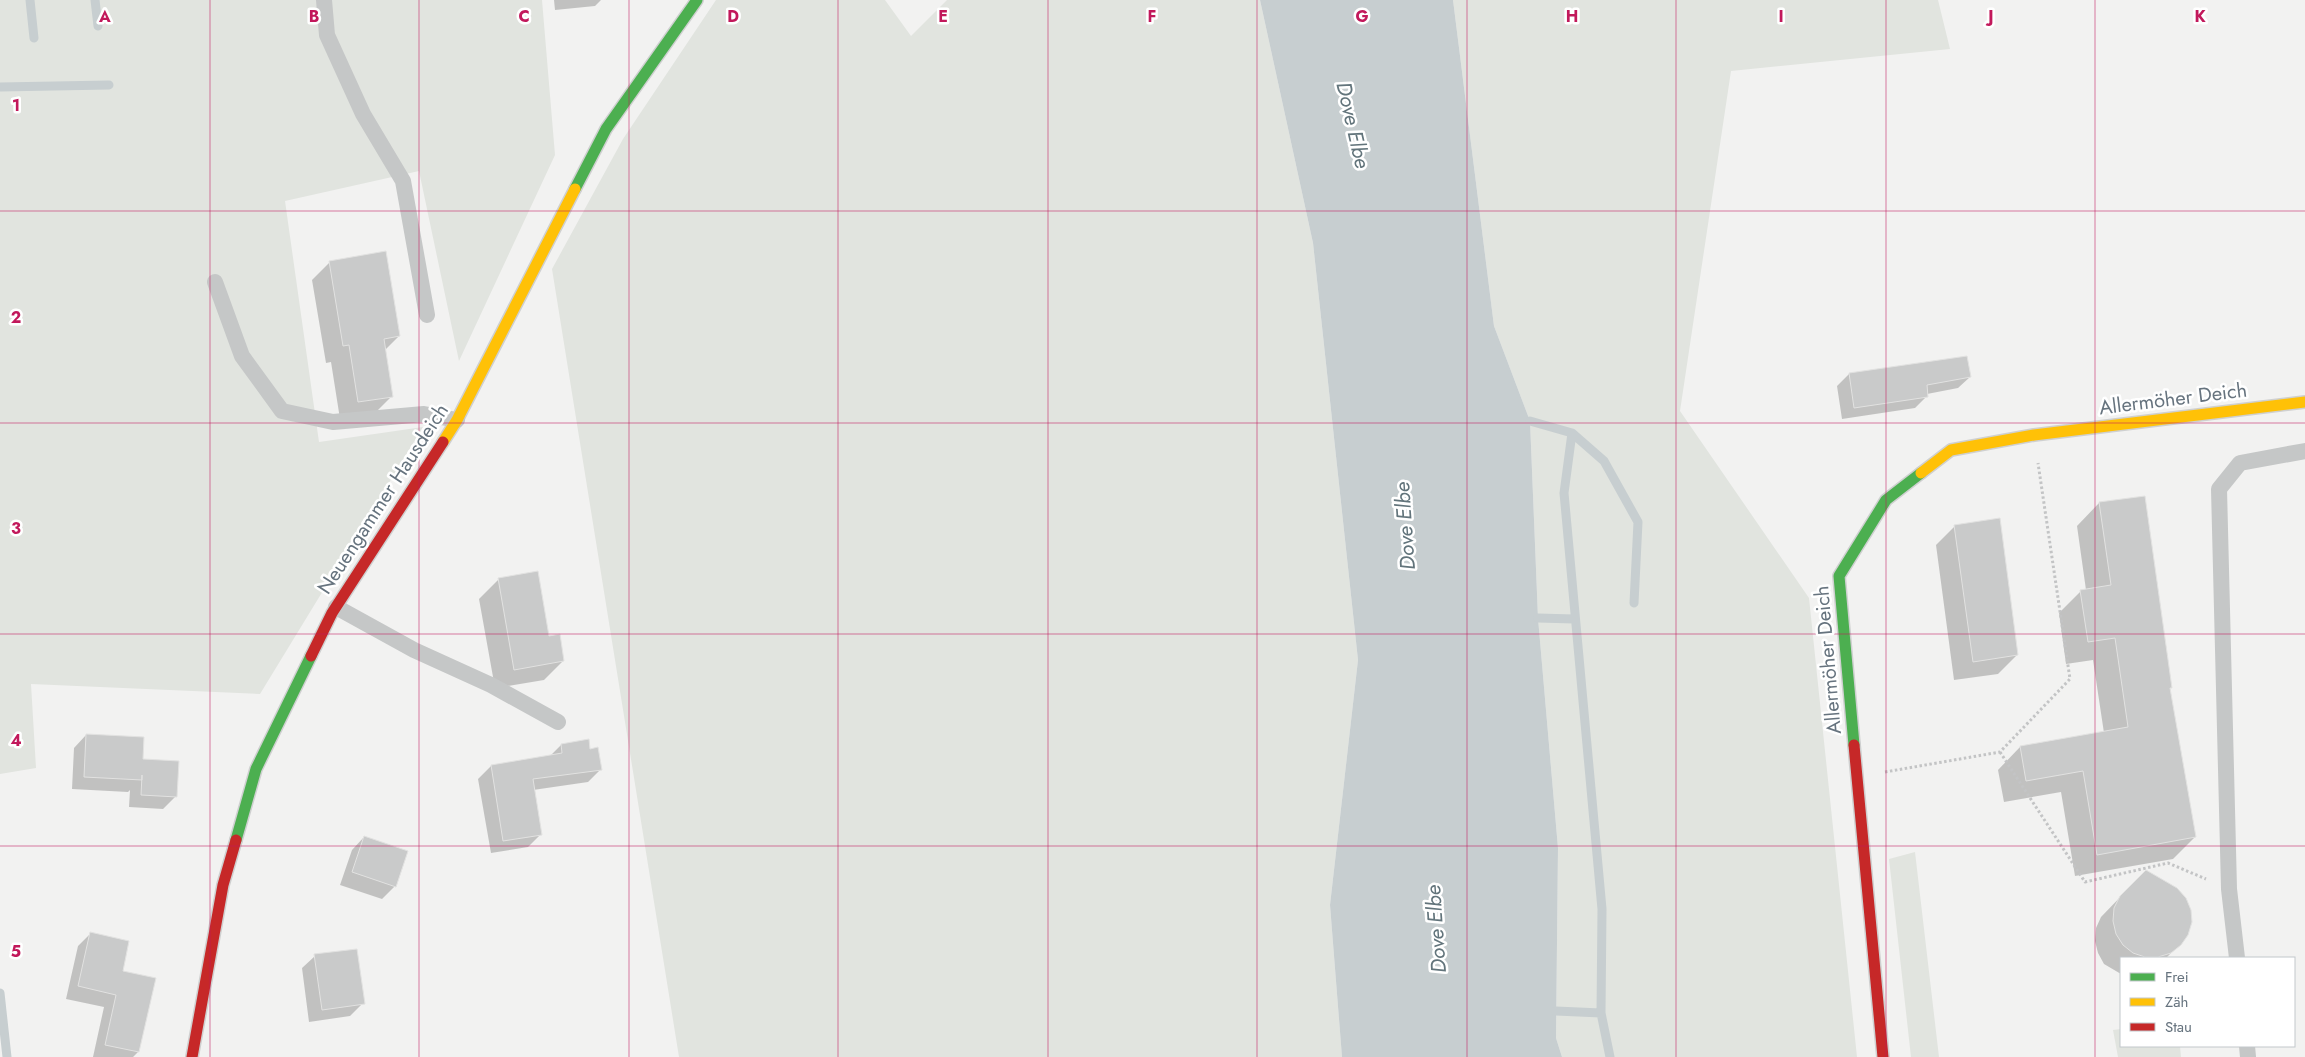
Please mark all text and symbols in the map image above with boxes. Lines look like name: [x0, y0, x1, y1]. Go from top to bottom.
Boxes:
text: A: [98, 5, 111, 28]
text: B: [309, 5, 319, 28]
text: C: [518, 5, 530, 28]
text: D: [727, 5, 739, 28]
text: E: [938, 5, 948, 28]
text: F: [1148, 5, 1156, 28]
text: G: [1355, 5, 1369, 28]
text: H: [1566, 5, 1578, 28]
text: I: [1778, 5, 1784, 28]
text: J: [1985, 5, 1994, 28]
text: K: [2194, 5, 2206, 28]
water label: Dove Elbe: [1328, 79, 1378, 172]
text: 1: [12, 94, 20, 117]
text: 2: [11, 306, 21, 329]
street label: Allermöher Deich: [2097, 376, 2249, 422]
street label: Neuengammer Hausdeich: [310, 398, 456, 600]
water label: Dove Elbe: [1387, 480, 1423, 571]
text: 3: [11, 517, 21, 540]
street label: Allermöher Deich: [1807, 585, 1849, 735]
text: 4: [10, 729, 22, 752]
water label: Dove Elbe: [1418, 883, 1454, 974]
text: 5: [11, 940, 21, 963]
legend: [2120, 957, 2295, 1047]
text: Frei: [2165, 966, 2189, 988]
text: Zäh: [2165, 991, 2188, 1013]
text: Stau: [2165, 1016, 2192, 1038]

